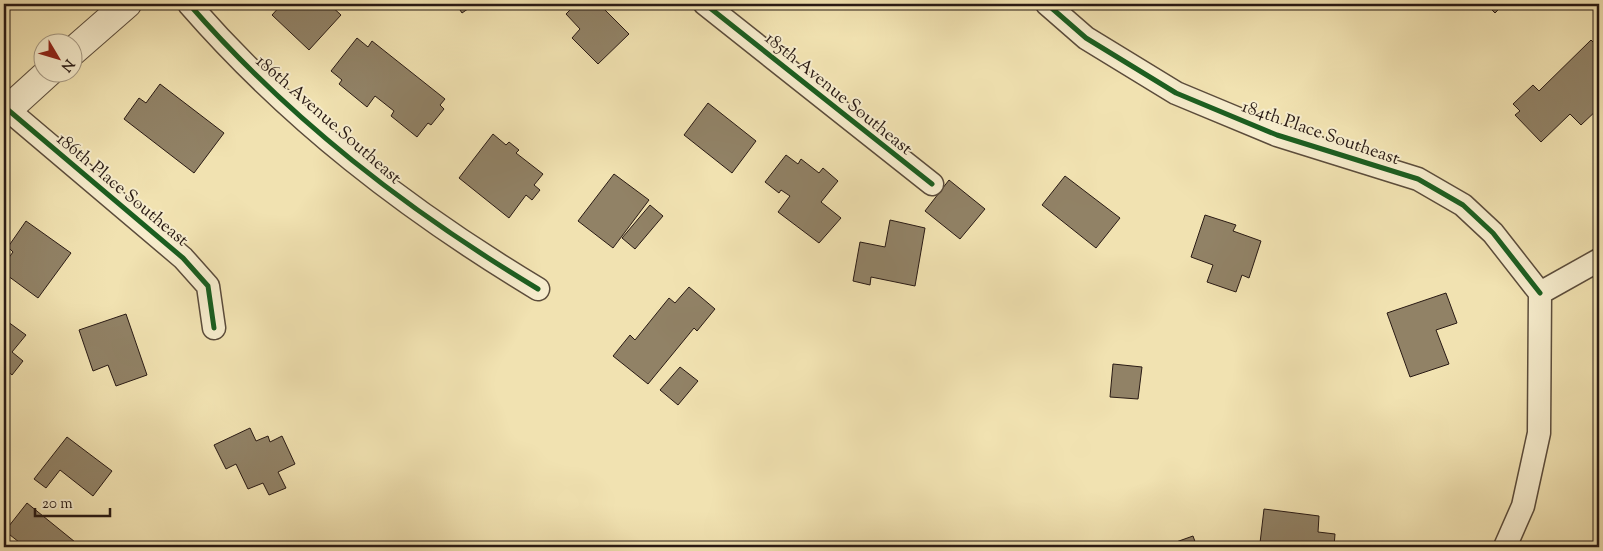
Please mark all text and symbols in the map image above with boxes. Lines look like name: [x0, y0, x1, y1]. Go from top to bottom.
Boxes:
street label: 185th Avenue Southeast: [758, 27, 917, 162]
north arrow: [32, 32, 82, 82]
street label: 186th Avenue Southeast: [249, 50, 406, 191]
text: N: [55, 54, 78, 75]
street label: 184th Place Southeast: [1238, 95, 1403, 173]
street label: 186th Place Southeast: [50, 127, 193, 254]
scale bar: [35, 486, 110, 518]
text: 20 m: [42, 494, 73, 515]

